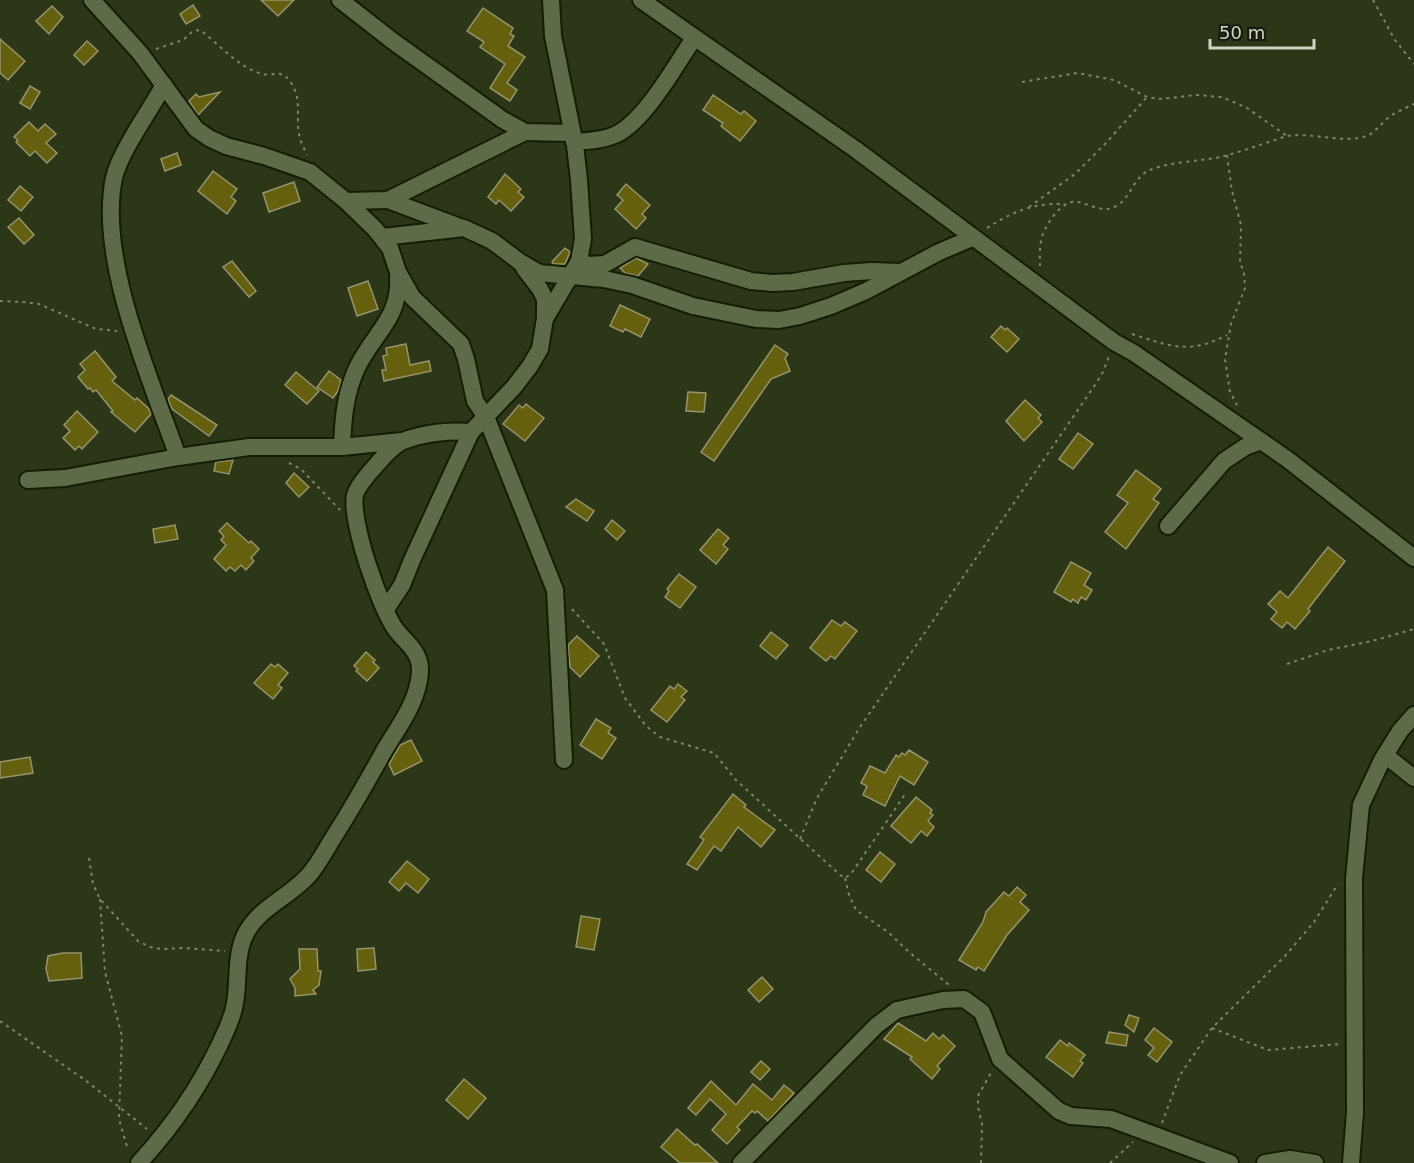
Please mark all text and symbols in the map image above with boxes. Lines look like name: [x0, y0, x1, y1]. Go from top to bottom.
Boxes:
scale bar: [1210, 12, 1314, 50]
text: 50 m: [1219, 22, 1265, 43]

